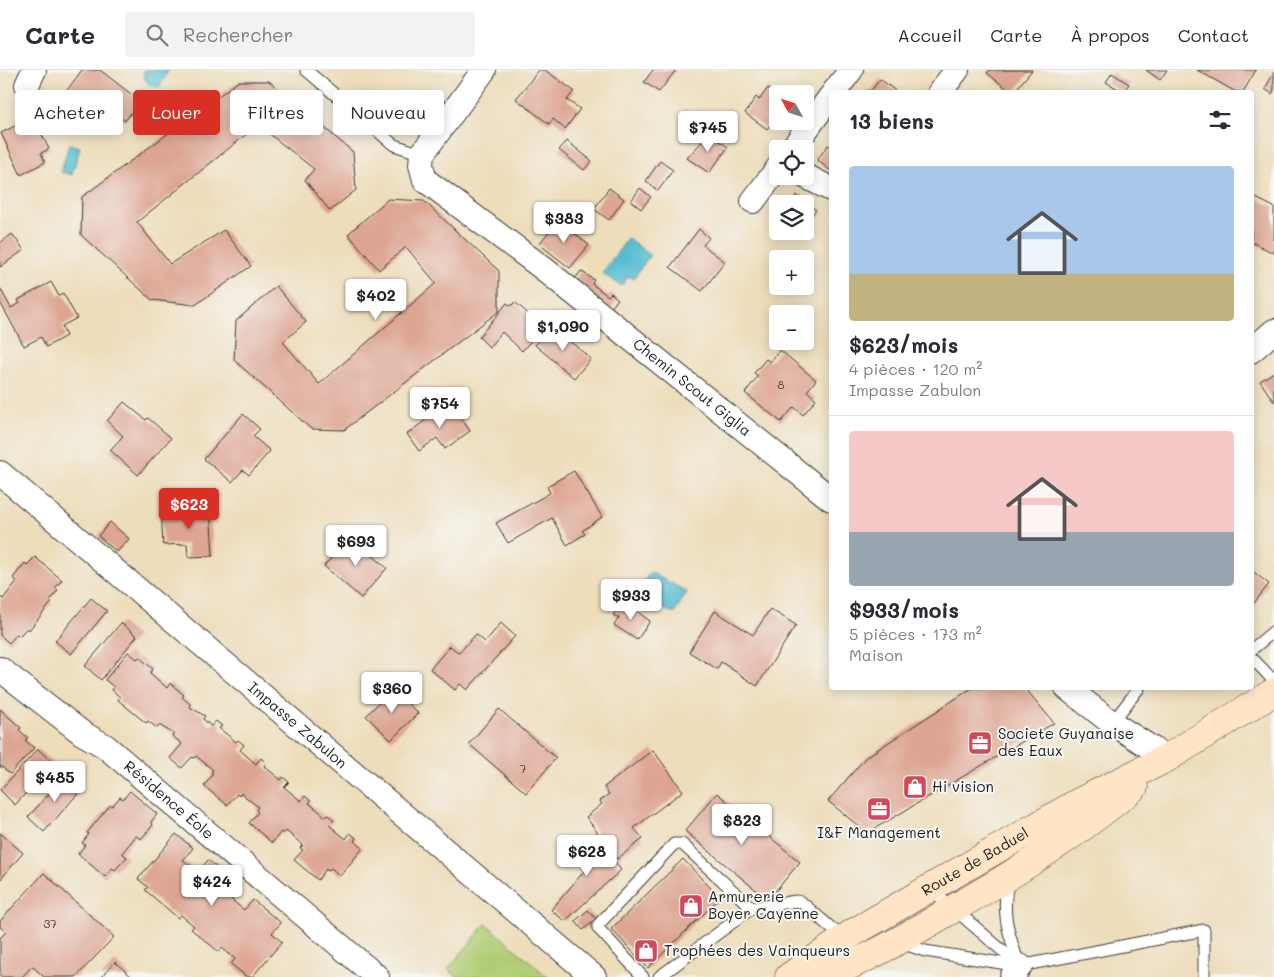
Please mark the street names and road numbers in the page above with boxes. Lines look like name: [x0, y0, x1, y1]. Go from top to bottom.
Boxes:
street label: Chemin Scout Giglia: [629, 333, 756, 440]
street label: Impasse Zabulon: [244, 677, 352, 772]
street label: Résidence Éole: [120, 756, 218, 843]
street label: Route de Baduel: [917, 822, 1032, 900]

